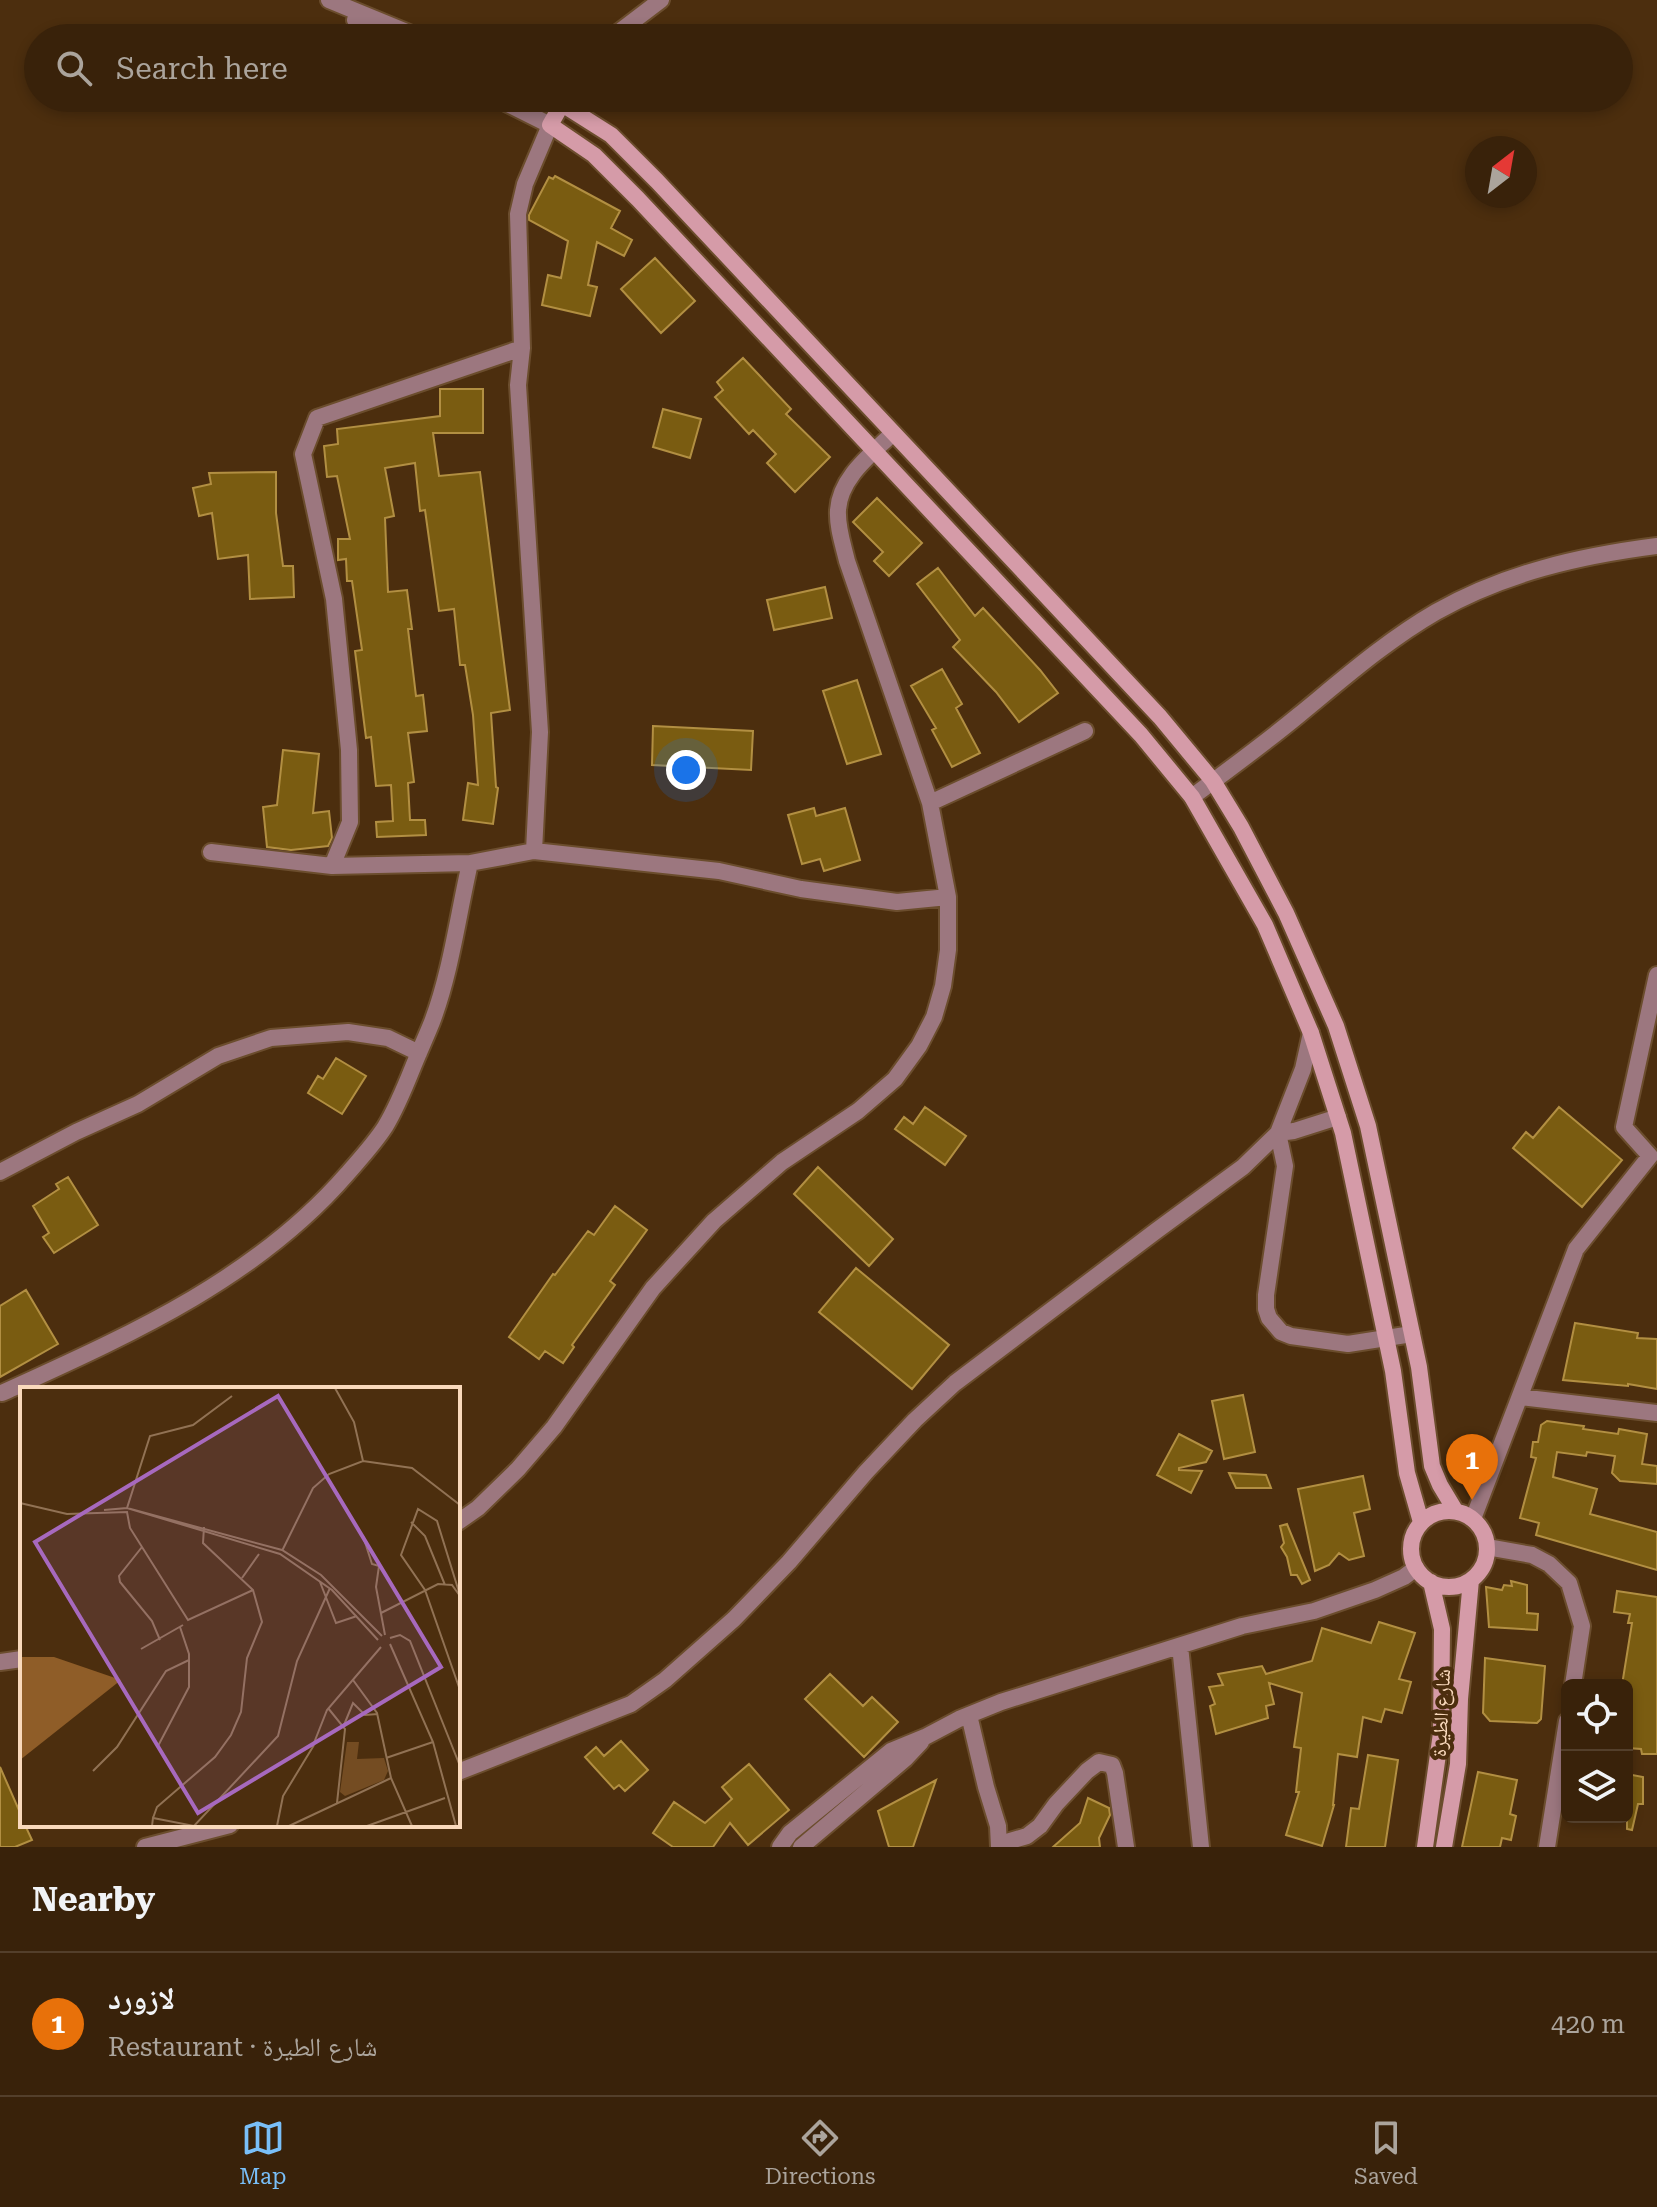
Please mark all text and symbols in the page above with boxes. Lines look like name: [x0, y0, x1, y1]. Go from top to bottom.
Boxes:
search box: [24, 24, 1633, 112]
icon: search: [52, 46, 96, 90]
text: Search here: [116, 51, 288, 86]
north arrow: [1465, 136, 1537, 208]
your location: [666, 750, 706, 790]
inset map: [20, 1387, 460, 1827]
pin: 1: [1446, 1434, 1498, 1500]
street label: شارع الطيرة: [1427, 1668, 1456, 1758]
map controls: [1561, 1679, 1633, 1823]
button: locate: [1561, 1679, 1633, 1751]
button: layers: [1561, 1751, 1633, 1823]
text: Nearby: [32, 1879, 155, 1919]
text: لازورد: [108, 1981, 175, 2016]
text: 1: [51, 2009, 65, 2039]
text: 420 m: [1551, 2009, 1625, 2039]
text: Restaurant · شارع الطيرة: [108, 2032, 377, 2062]
tab: Map: [239, 2116, 286, 2189]
tab: Directions: [765, 2116, 875, 2189]
tab: Saved: [1354, 2116, 1418, 2189]

